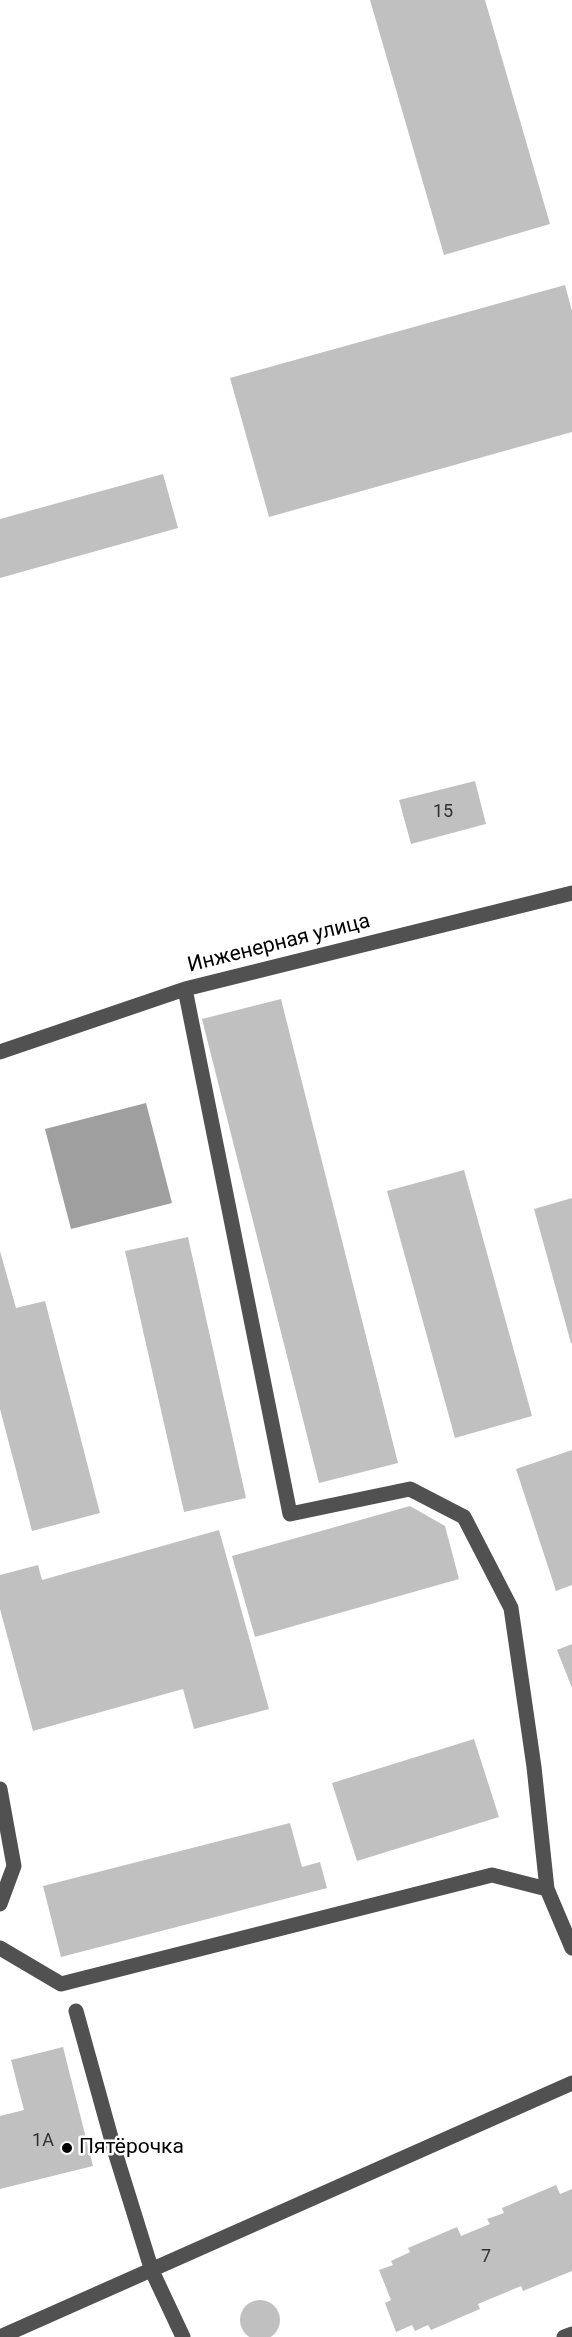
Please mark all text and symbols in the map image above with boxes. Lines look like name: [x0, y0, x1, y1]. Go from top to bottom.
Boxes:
house number: 15: [433, 801, 453, 823]
street label: Инженерная улица: [185, 909, 373, 979]
house number: 1А: [32, 2130, 54, 2152]
place label: Пятёрочка: [79, 2135, 184, 2161]
marker: Пятёрочка: [60, 2141, 74, 2155]
house number: 7: [481, 2246, 491, 2268]

